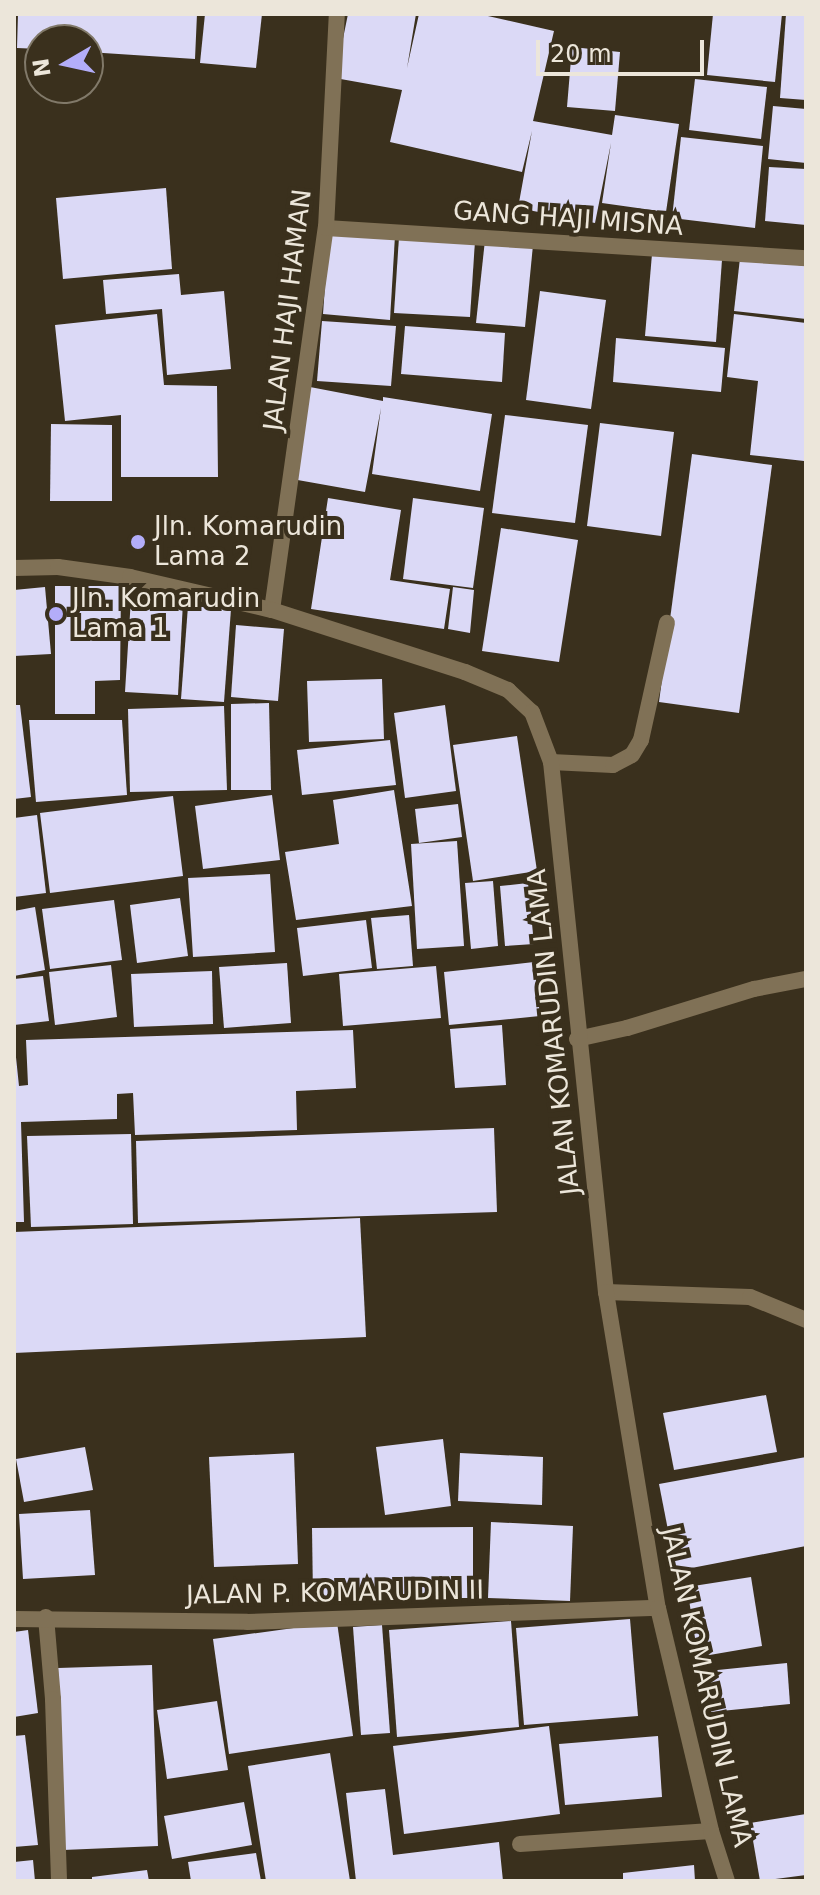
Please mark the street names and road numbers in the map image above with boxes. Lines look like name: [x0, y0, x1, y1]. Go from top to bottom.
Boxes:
street label: JALAN HAJI HAMAN: [258, 187, 318, 433]
street label: GANG HAJI MISNA: [452, 195, 684, 243]
street label: JALAN KOMARUDIN LAMA: [521, 868, 587, 1196]
street label: JALAN KOMARUDIN LAMA: [654, 1524, 758, 1850]
street label: JALAN P. KOMARUDIN II: [186, 1575, 484, 1611]

